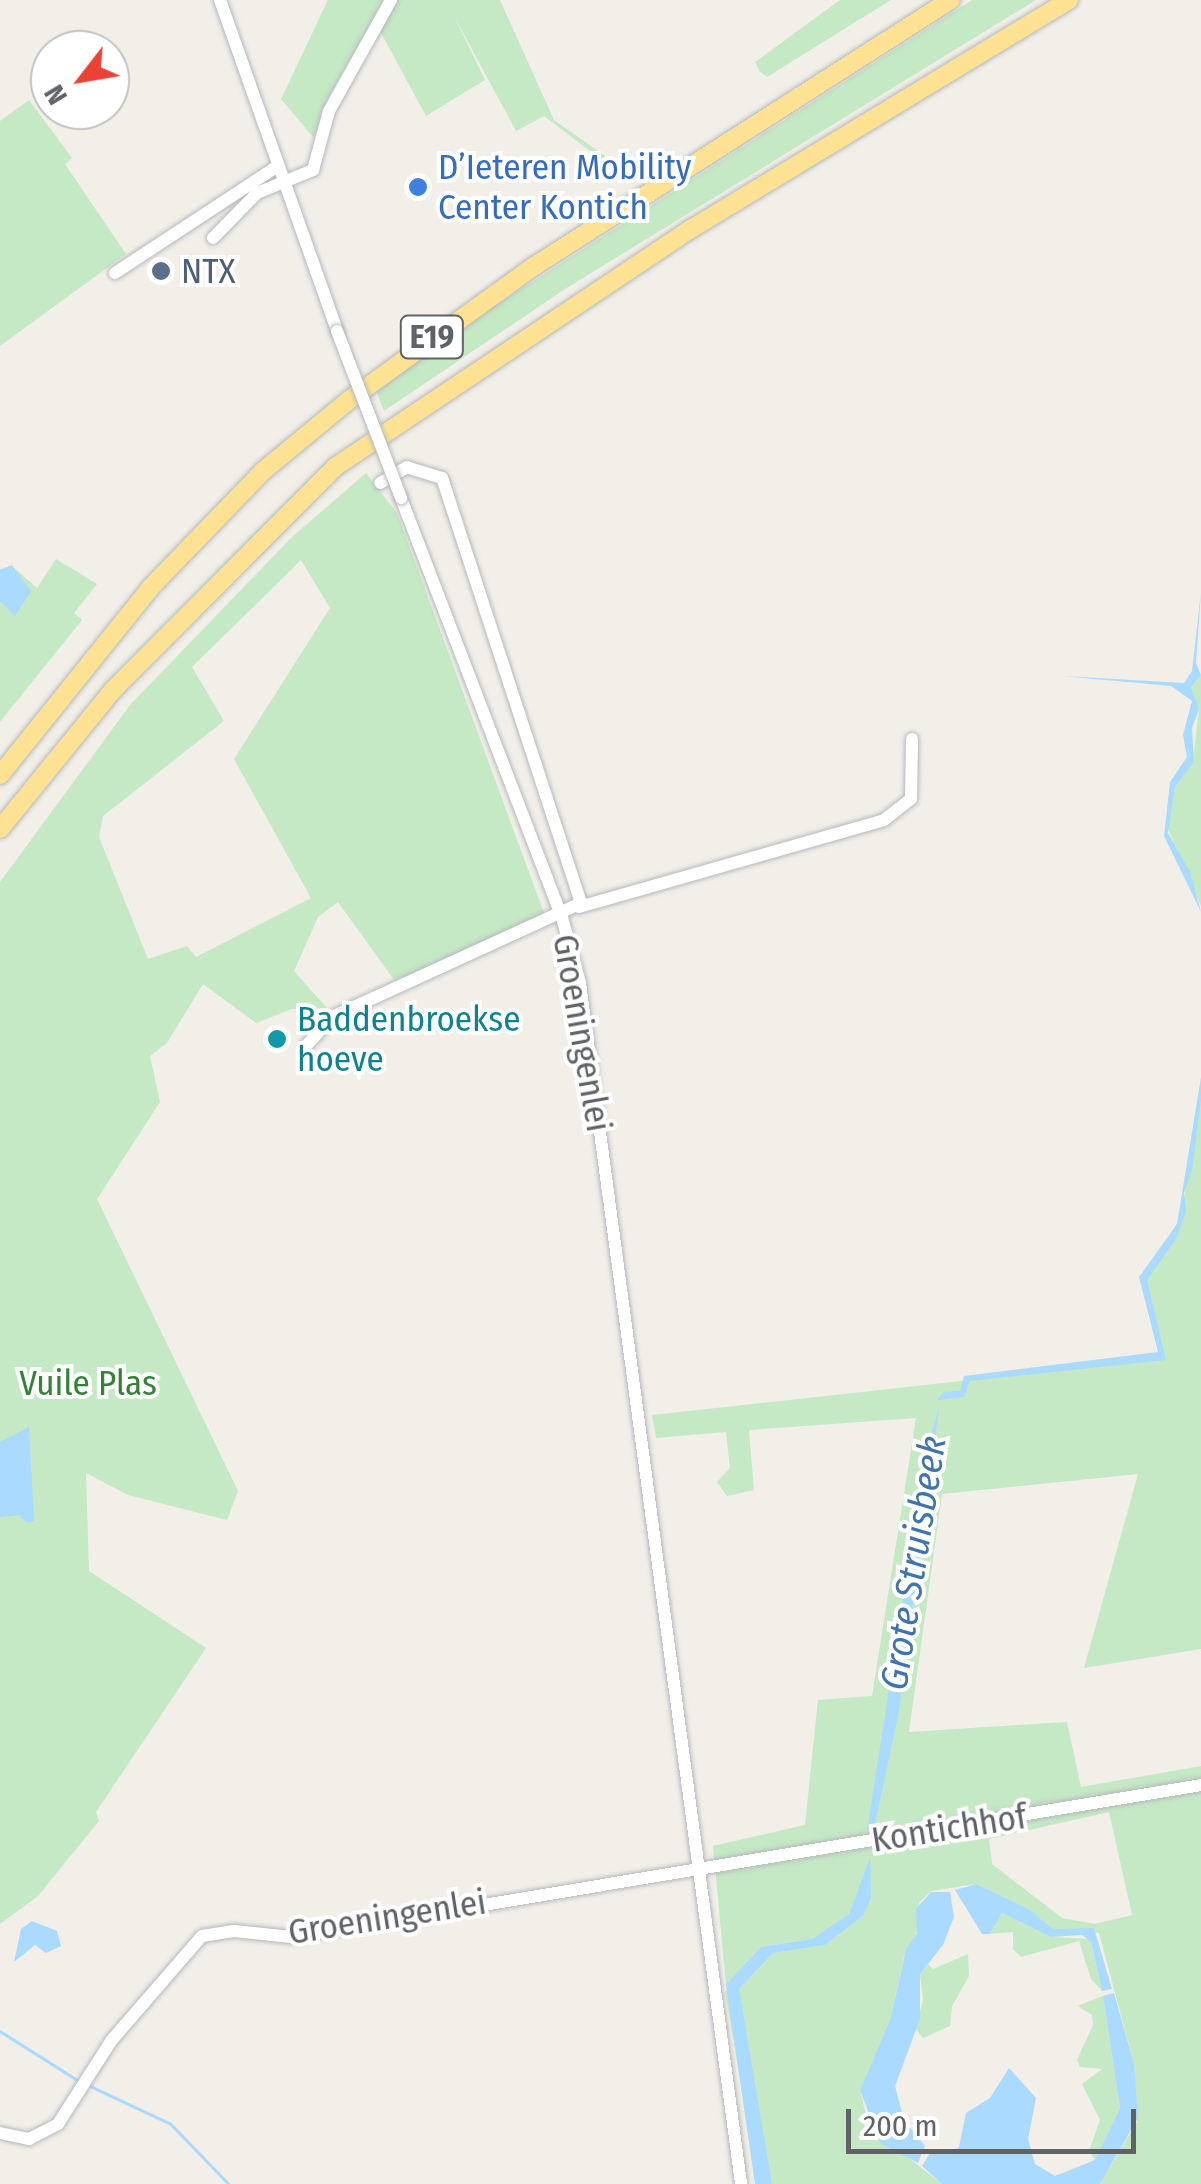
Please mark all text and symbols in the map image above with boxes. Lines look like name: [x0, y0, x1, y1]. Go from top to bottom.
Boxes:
north arrow: [30, 30, 130, 130]
text: N: [37, 79, 74, 110]
place label: D’Ieteren Mobility Center Kontich: [438, 146, 691, 228]
marker: D’Ieteren Mobility Center Kontich: [407, 176, 429, 198]
place label: NTX: [181, 250, 236, 292]
marker: NTX: [150, 260, 172, 282]
road number: E19: [400, 310, 464, 364]
street label: Groeningenlei: [544, 931, 620, 1135]
place label: Baddenbroekse hoeve: [297, 998, 520, 1080]
marker: Baddenbroekse hoeve: [266, 1028, 288, 1050]
park label: Vuile Plas: [19, 1362, 157, 1404]
water label: Grote Struisbeek: [871, 1433, 957, 1693]
street label: Kontichhof: [869, 1795, 1029, 1861]
street label: Groeningenlei: [285, 1881, 489, 1953]
scale bar: [851, 2089, 1141, 2151]
text: 200 m: [863, 2108, 938, 2144]

